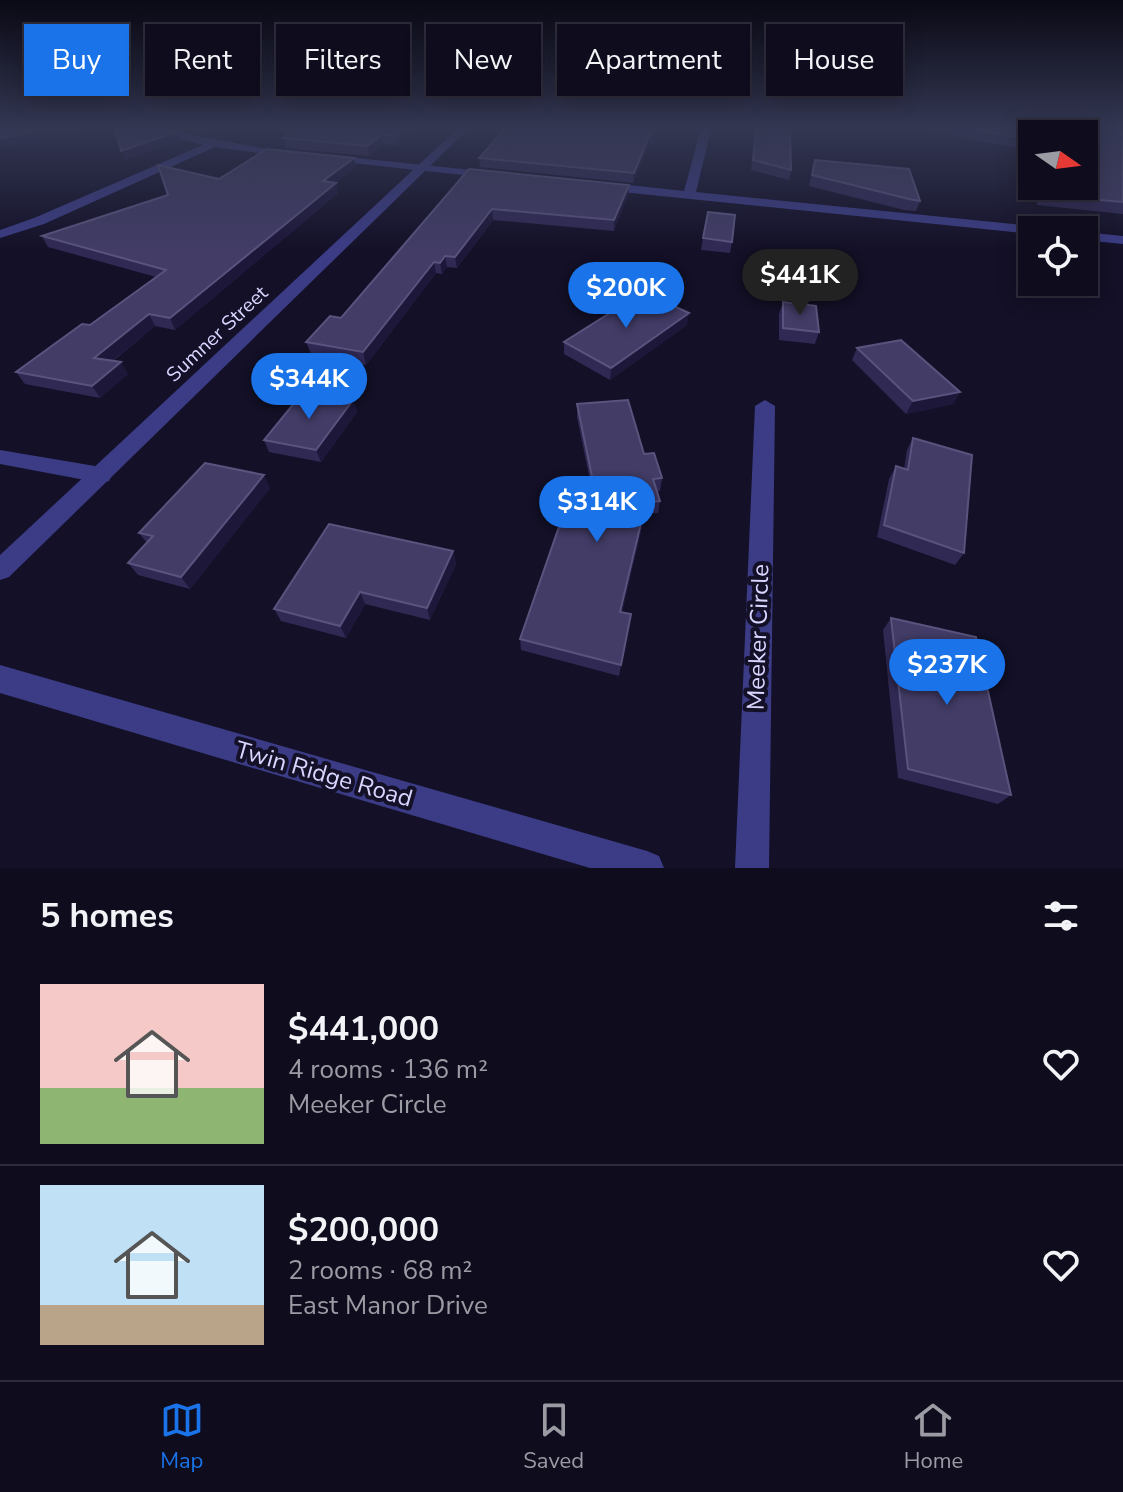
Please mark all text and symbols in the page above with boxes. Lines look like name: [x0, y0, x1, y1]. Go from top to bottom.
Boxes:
chip: Buy: [24, 24, 129, 96]
chip: Rent: [145, 24, 260, 96]
chip: Filters: [276, 24, 410, 96]
chip: New: [426, 24, 541, 96]
chip: Apartment: [557, 24, 750, 96]
chip: House: [766, 24, 903, 96]
north arrow: [1018, 120, 1098, 200]
map controls: [1018, 120, 1098, 296]
button: locate: [1018, 216, 1098, 296]
pin: $441K: [744, 249, 856, 317]
text: $441K: [760, 257, 840, 292]
pin: $200K: [570, 262, 682, 330]
text: $200K: [586, 270, 666, 305]
street label: Sumner Street: [160, 279, 274, 388]
pin: $344K: [253, 353, 365, 421]
text: $344K: [269, 361, 349, 396]
pin: $314K: [541, 476, 653, 544]
text: $314K: [557, 484, 637, 519]
street label: Meeker Circle: [739, 563, 777, 711]
pin: $237K: [891, 639, 1003, 707]
text: $237K: [907, 647, 987, 682]
street label: Twin Ridge Road: [232, 733, 416, 815]
text: 5 homes: [40, 893, 174, 939]
icon: filters: [1039, 894, 1083, 938]
text: $441,000: [288, 1006, 439, 1052]
icon: home: [104, 1016, 200, 1112]
icon: heart: [1039, 1042, 1083, 1086]
text: 4 rooms · 136 m²: [288, 1052, 488, 1087]
text: Meeker Circle: [288, 1087, 447, 1122]
text: $200,000: [288, 1207, 439, 1253]
icon: home: [104, 1217, 200, 1313]
icon: heart: [1039, 1243, 1083, 1287]
text: 2 rooms · 68 m²: [288, 1253, 472, 1288]
text: East Manor Drive: [288, 1288, 488, 1323]
tab: Map: [160, 1398, 204, 1476]
tab: Saved: [523, 1398, 584, 1476]
tab: Home: [904, 1398, 963, 1476]

